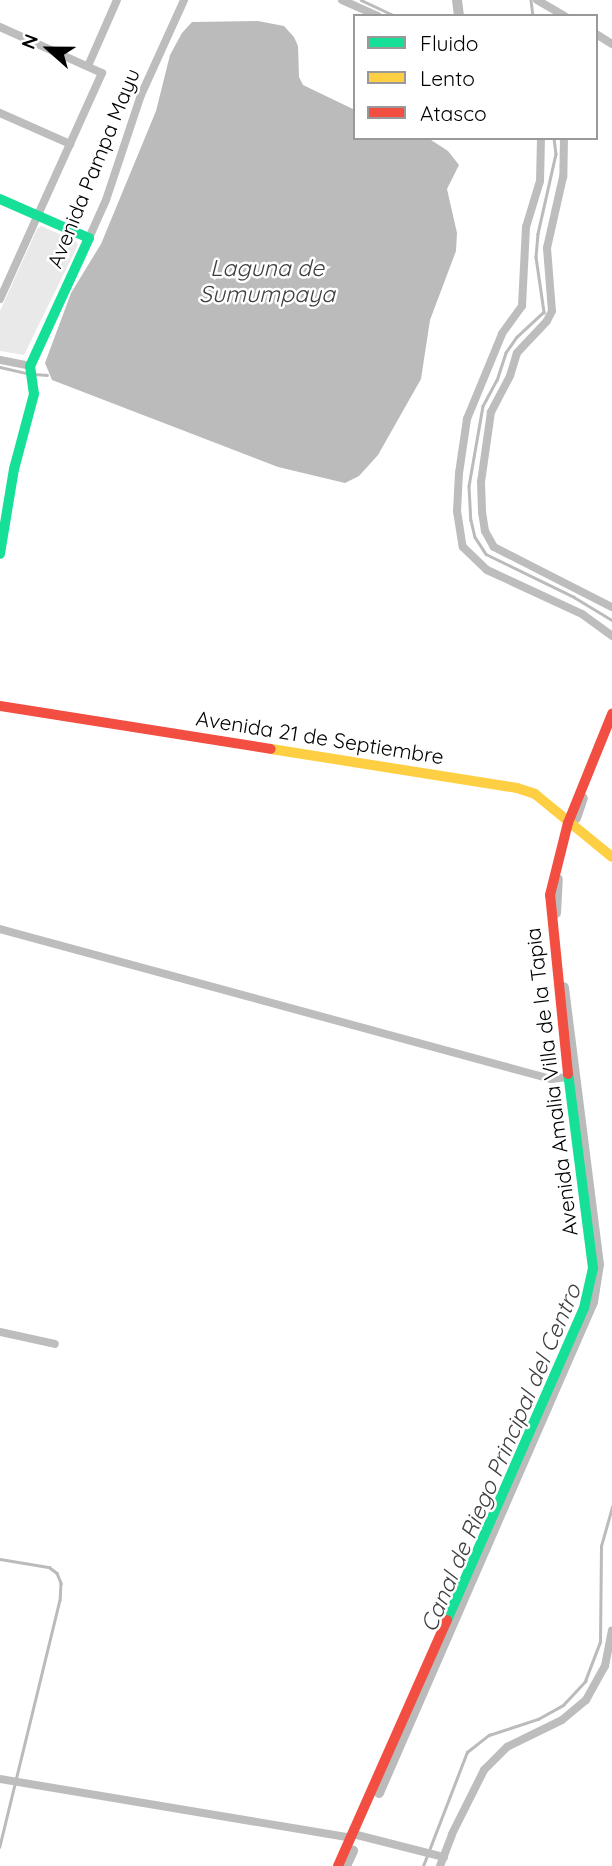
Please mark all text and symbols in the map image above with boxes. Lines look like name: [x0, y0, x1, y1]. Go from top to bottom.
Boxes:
north arrow: [14, 14, 84, 84]
legend: [353, 14, 598, 140]
text: Fluido: [420, 30, 478, 56]
text: N: [16, 31, 43, 52]
street label: Avenida Pampa Mayu: [41, 64, 145, 272]
text: Lento: [420, 65, 475, 91]
text: Atasco: [420, 100, 487, 126]
water label: Laguna de Sumumpaya: [199, 254, 335, 308]
street label: Avenida 21 de Septiembre: [194, 705, 446, 769]
street label: Avenida Amalia Villa de la Tapia: [520, 926, 582, 1238]
water label: Canal de Riego Principal del Centro: [415, 1280, 587, 1636]

